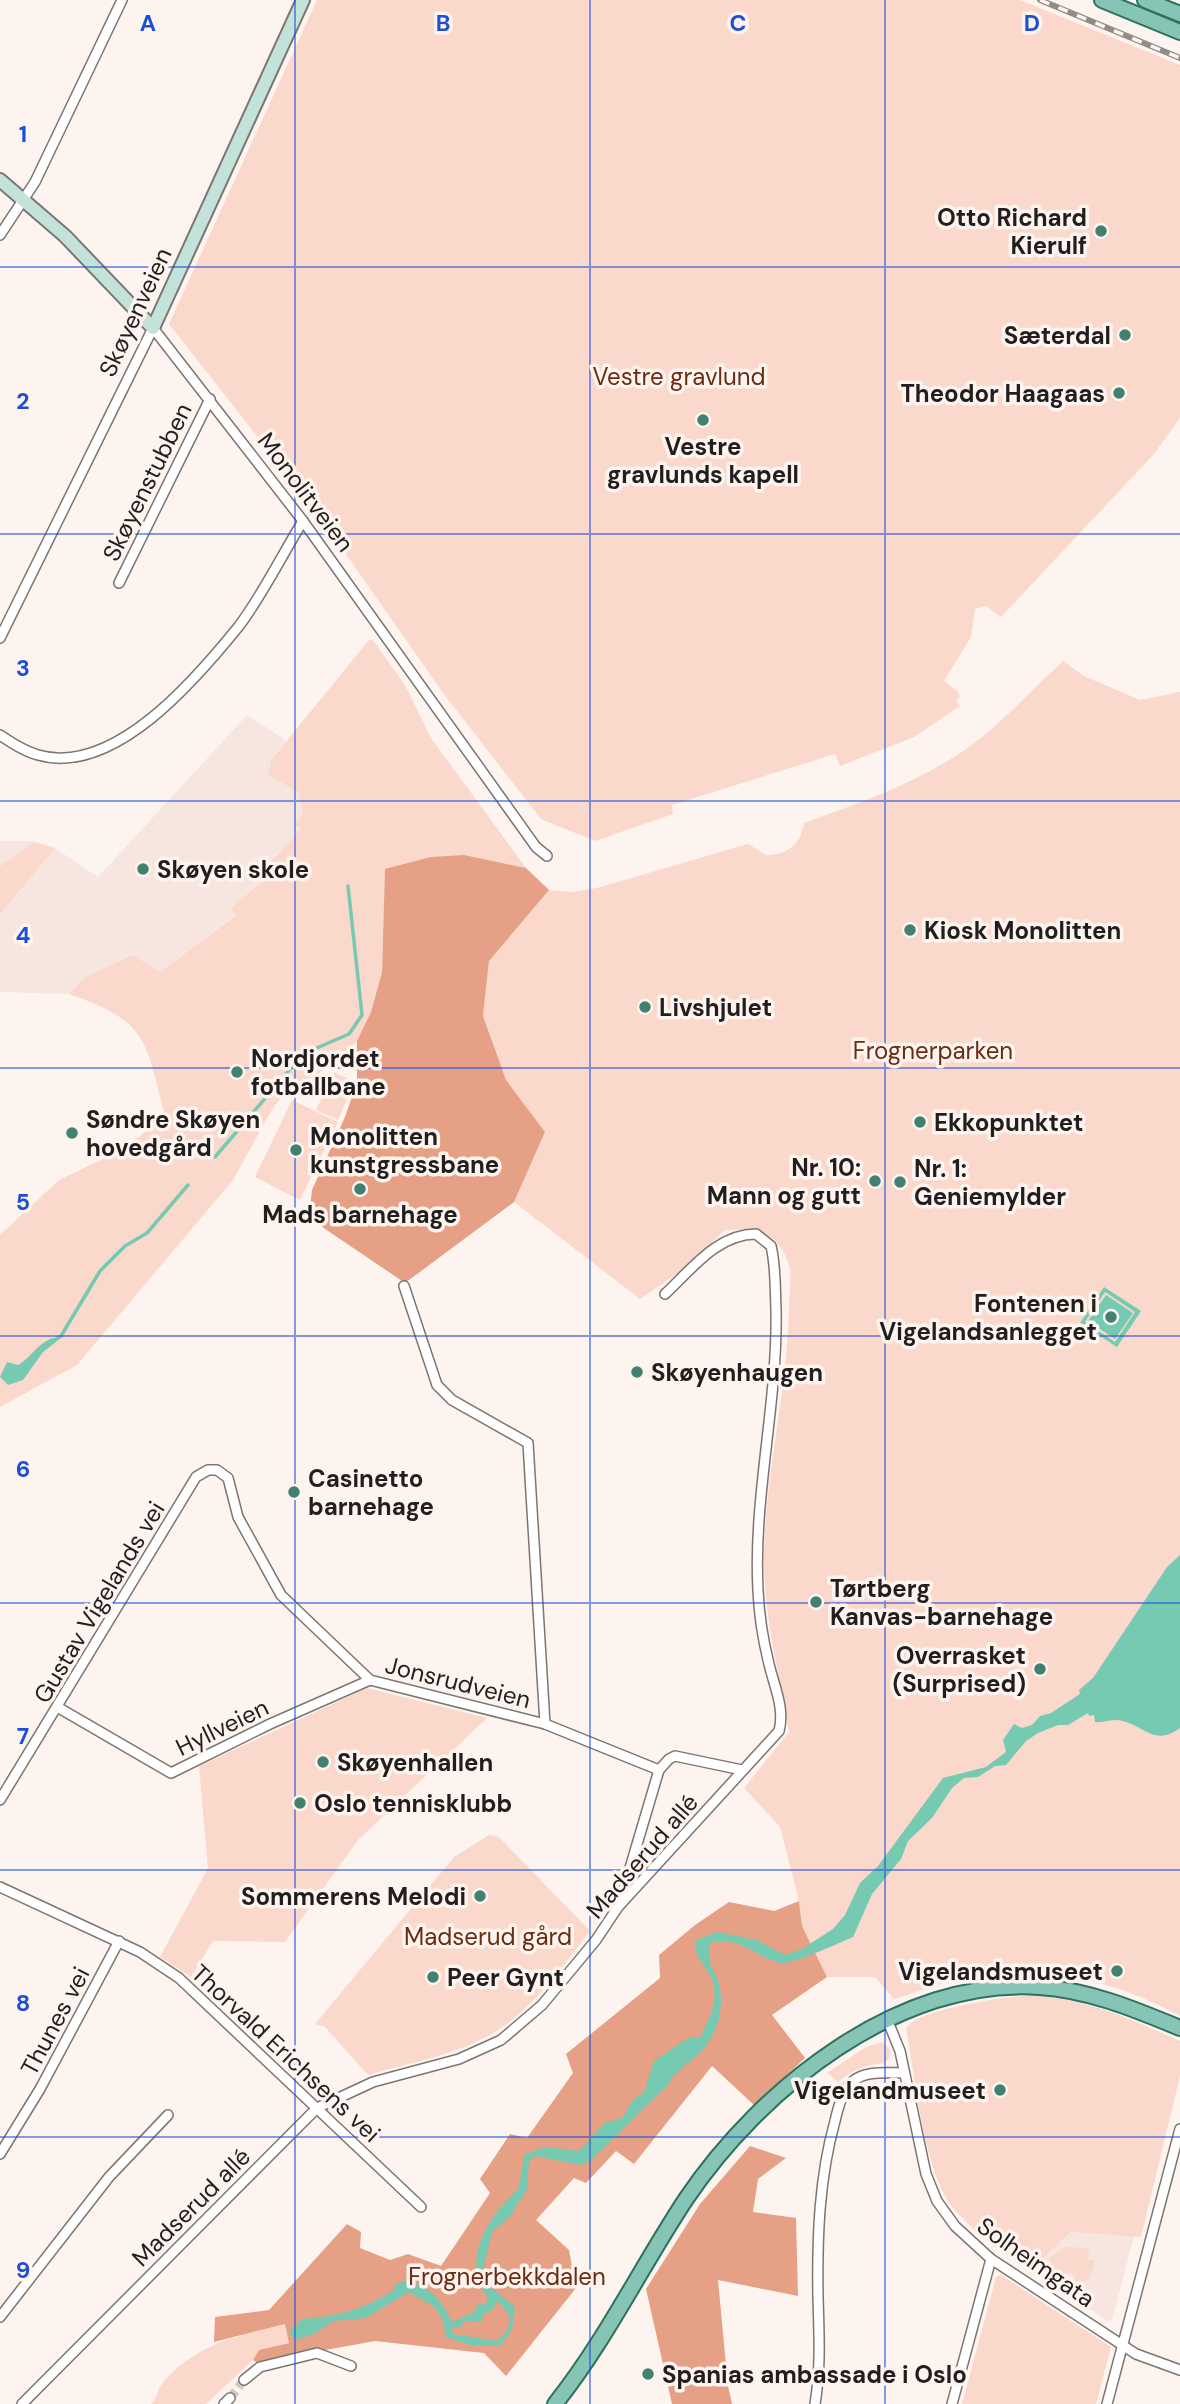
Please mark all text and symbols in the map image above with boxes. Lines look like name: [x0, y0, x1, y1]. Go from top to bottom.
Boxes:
text: A: [140, 8, 156, 38]
text: B: [436, 8, 450, 38]
text: C: [730, 8, 746, 38]
text: D: [1024, 8, 1040, 38]
text: 1: [19, 119, 27, 149]
place label: Otto Richard Kierulf: [937, 202, 1087, 261]
marker: Otto Richard Kierulf: [1093, 223, 1109, 239]
street label: Skøyenveien: [92, 243, 178, 381]
place label: Sæterdal: [1004, 320, 1111, 351]
marker: Sæterdal: [1117, 327, 1133, 343]
park label: Vestre gravlund: [593, 361, 765, 392]
place label: Theodor Haagaas: [900, 378, 1105, 409]
marker: Theodor Haagaas: [1111, 385, 1127, 401]
text: 2: [16, 386, 30, 416]
street label: Skøyenstubben: [95, 398, 199, 566]
marker: Vestre gravlunds kapell: [695, 412, 711, 428]
street label: Monolitveien: [251, 426, 361, 558]
place label: Vestre gravlunds kapell: [607, 431, 799, 490]
text: 3: [16, 653, 30, 683]
place label: Skøyen skole: [157, 854, 309, 885]
marker: Skøyen skole: [135, 861, 151, 877]
place label: Kiosk Monolitten: [924, 915, 1121, 946]
text: 4: [16, 920, 31, 950]
marker: Kiosk Monolitten: [902, 922, 918, 938]
place label: Livshjulet: [659, 992, 772, 1023]
marker: Livshjulet: [637, 999, 653, 1015]
park label: Frognerparken: [853, 1035, 1013, 1066]
place label: Nordjordet fotballbane: [251, 1043, 386, 1102]
marker: Nordjordet fotballbane: [229, 1064, 245, 1080]
place label: Søndre Skøyen hovedgård: [86, 1104, 260, 1163]
place label: Ekkopunktet: [934, 1107, 1083, 1138]
marker: Ekkopunktet: [912, 1114, 928, 1130]
place label: Monolitten kunstgressbane: [310, 1121, 499, 1180]
marker: Søndre Skøyen hovedgård: [64, 1125, 80, 1141]
marker: Monolitten kunstgressbane: [288, 1142, 304, 1158]
place label: Nr. 10: Mann og gutt: [707, 1152, 861, 1211]
place label: Nr. 1: Geniemylder: [914, 1153, 1066, 1212]
marker: Nr. 10: Mann og gutt: [867, 1173, 883, 1189]
marker: Nr. 1: Geniemylder: [892, 1174, 908, 1190]
marker: Mads barnehage: [352, 1181, 368, 1197]
text: 5: [16, 1187, 30, 1217]
place label: Mads barnehage: [262, 1199, 458, 1230]
place label: Fontenen i Vigelandsanlegget: [879, 1288, 1097, 1347]
marker: Fontenen i Vigelandsanlegget: [1103, 1309, 1119, 1325]
place label: Skøyenhaugen: [651, 1357, 823, 1388]
marker: Skøyenhaugen: [629, 1364, 645, 1380]
text: 6: [16, 1454, 30, 1484]
place label: Casinetto barnehage: [308, 1463, 434, 1522]
marker: Casinetto barnehage: [286, 1484, 302, 1500]
street label: Gustav Vigelands vei: [26, 1495, 172, 1709]
place label: Tørtberg Kanvas-barnehage: [830, 1573, 1053, 1632]
marker: Tørtberg Kanvas-barnehage: [808, 1594, 824, 1610]
place label: Overrasket (Surprised): [892, 1640, 1026, 1699]
street label: Jonsrudveien: [382, 1649, 534, 1715]
marker: Overrasket (Surprised): [1032, 1661, 1048, 1677]
street label: Hyllveien: [171, 1691, 273, 1763]
text: 7: [17, 1721, 29, 1751]
place label: Skøyenhallen: [337, 1747, 493, 1778]
marker: Skøyenhallen: [315, 1754, 331, 1770]
street label: Madserud allé: [579, 1787, 705, 1925]
place label: Oslo tennisklubb: [314, 1788, 512, 1819]
marker: Oslo tennisklubb: [292, 1795, 308, 1811]
place label: Sommerens Melodi: [241, 1881, 466, 1912]
marker: Sommerens Melodi: [472, 1888, 488, 1904]
park label: Madserud gård: [404, 1921, 572, 1952]
place label: Vigelandsmuseet: [898, 1956, 1103, 1987]
street label: Thorvald Erichsens vei: [185, 1957, 387, 2149]
street label: Thunes vei: [14, 1961, 96, 2081]
place label: Peer Gynt: [447, 1962, 564, 1993]
marker: Vigelandsmuseet: [1109, 1963, 1125, 1979]
marker: Peer Gynt: [425, 1969, 441, 1985]
text: 8: [16, 1988, 30, 2018]
place label: Vigelandmuseet: [794, 2075, 986, 2106]
marker: Vigelandmuseet: [992, 2082, 1008, 2098]
street label: Madserud allé: [125, 2141, 257, 2273]
street label: Solheimgata: [971, 2210, 1101, 2314]
text: 9: [16, 2255, 30, 2285]
park label: Frognerbekkdalen: [408, 2261, 606, 2292]
place label: Spanias ambassade i Oslo: [662, 2359, 967, 2390]
marker: Spanias ambassade i Oslo: [640, 2366, 656, 2382]

